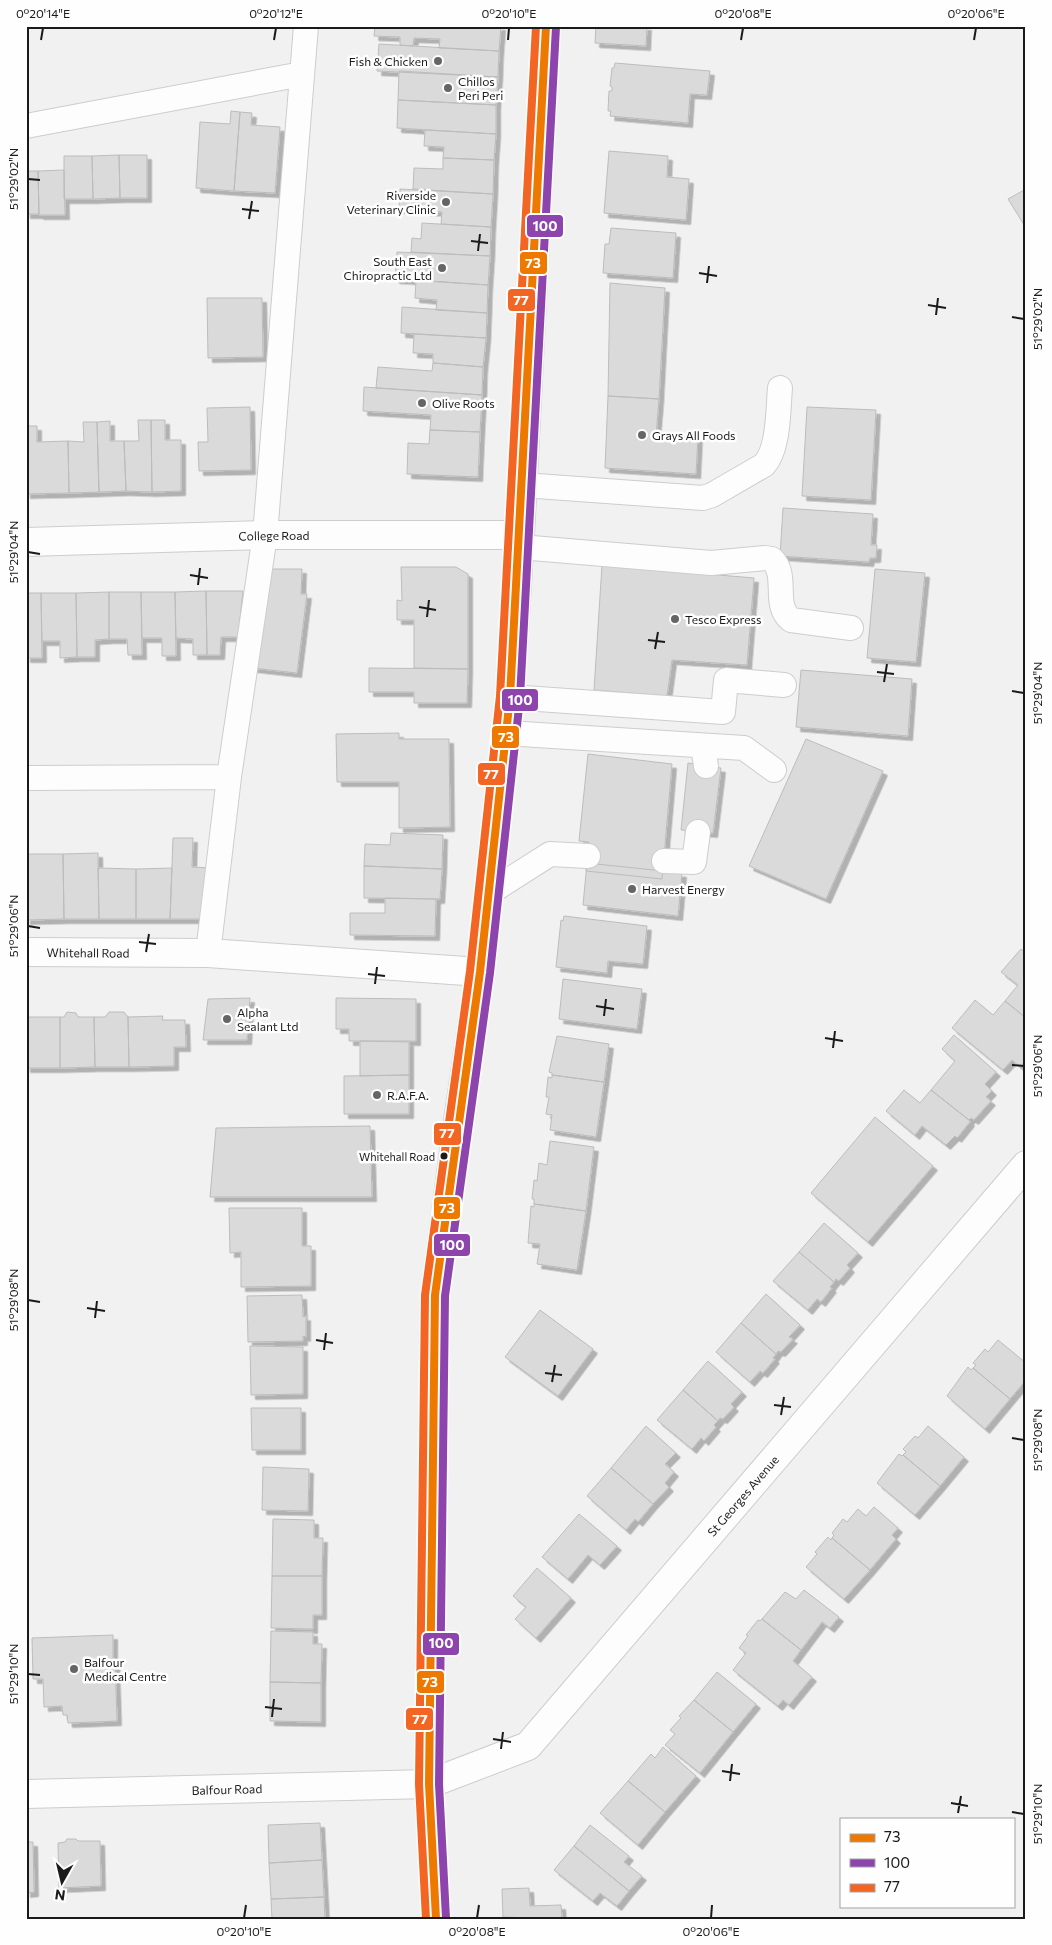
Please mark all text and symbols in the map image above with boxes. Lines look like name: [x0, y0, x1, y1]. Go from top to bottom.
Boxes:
text: 0°20'14"E: [16, 6, 70, 20]
text: 0°20'12"E: [249, 6, 303, 20]
text: 0°20'10"E: [482, 6, 536, 20]
text: 0°20'08"E: [714, 6, 772, 20]
text: 0°20'06"E: [947, 6, 1005, 20]
place label: Fish & Chicken: [349, 54, 428, 68]
marker: Fish & Chicken: [432, 55, 444, 67]
place label: Chillos Peri Peri: [458, 74, 503, 102]
marker: Chillos Peri Peri: [442, 82, 454, 94]
text: 51°29'02"N: [6, 148, 20, 210]
place label: Riverside Veterinary Clinic: [347, 188, 436, 216]
marker: Riverside Veterinary Clinic: [440, 196, 452, 208]
line badge: 100: [526, 214, 564, 238]
text: 100: [533, 217, 557, 234]
line badge: 73: [519, 251, 548, 275]
place label: South East Chiropractic Ltd: [344, 254, 432, 282]
text: 73: [525, 254, 541, 271]
marker: South East Chiropractic Ltd: [436, 262, 448, 274]
line badge: 77: [507, 288, 536, 312]
text: 51°29'02"N: [1030, 288, 1044, 350]
text: 77: [513, 291, 529, 308]
place label: Olive Roots: [432, 396, 495, 410]
marker: Olive Roots: [416, 397, 428, 409]
place label: Grays All Foods: [652, 428, 736, 442]
marker: Grays All Foods: [636, 429, 648, 441]
text: 51°29'04"N: [6, 521, 20, 583]
street label: College Road: [238, 528, 309, 543]
place label: Tesco Express: [685, 612, 761, 626]
marker: Tesco Express: [669, 613, 681, 625]
text: 51°29'04"N: [1030, 662, 1044, 724]
line badge: 100: [501, 688, 539, 712]
text: 100: [508, 691, 532, 708]
line badge: 73: [491, 725, 520, 749]
text: 73: [498, 728, 514, 745]
line badge: 77: [477, 762, 506, 786]
text: 77: [483, 765, 499, 782]
place label: Harvest Energy: [642, 882, 725, 896]
marker: Harvest Energy: [626, 883, 638, 895]
text: 51°29'06"N: [6, 895, 20, 957]
street label: Whitehall Road: [46, 945, 130, 960]
place label: Alpha Sealant Ltd: [237, 1005, 298, 1033]
marker: Alpha Sealant Ltd: [221, 1013, 233, 1025]
text: 51°29'06"N: [1030, 1035, 1044, 1097]
place label: R.A.F.A.: [387, 1088, 429, 1102]
marker: R.A.F.A.: [371, 1089, 383, 1101]
line badge: 77: [433, 1122, 462, 1146]
text: 77: [439, 1124, 455, 1141]
place label: Whitehall Road: [359, 1150, 435, 1163]
marker: Whitehall Road: [439, 1151, 449, 1161]
line badge: 73: [433, 1196, 461, 1220]
text: 73: [439, 1199, 455, 1216]
line badge: 100: [433, 1233, 471, 1257]
text: 100: [440, 1236, 464, 1253]
text: 51°29'08"N: [6, 1269, 20, 1331]
text: 51°29'08"N: [1030, 1409, 1044, 1471]
street label: St Georges Avenue: [704, 1452, 781, 1539]
line badge: 100: [422, 1632, 460, 1656]
text: 100: [429, 1634, 453, 1651]
text: 51°29'10"N: [6, 1644, 20, 1704]
place label: Balfour Medical Centre: [84, 1655, 167, 1683]
marker: Balfour Medical Centre: [68, 1663, 80, 1675]
line badge: 73: [416, 1670, 445, 1694]
text: 73: [422, 1673, 438, 1690]
line badge: 77: [405, 1707, 434, 1731]
text: 77: [412, 1710, 428, 1727]
street label: Balfour Road: [191, 1781, 262, 1797]
text: 51°29'10"N: [1030, 1784, 1044, 1844]
legend: [840, 1818, 1014, 1908]
text: 73: [884, 1827, 900, 1845]
text: 100: [884, 1853, 910, 1871]
north arrow: [38, 1858, 88, 1908]
text: 77: [884, 1877, 900, 1895]
text: N: [54, 1886, 67, 1905]
text: 0°20'10"E: [217, 1924, 271, 1938]
text: 0°20'08"E: [448, 1924, 506, 1938]
text: 0°20'06"E: [682, 1924, 740, 1938]

